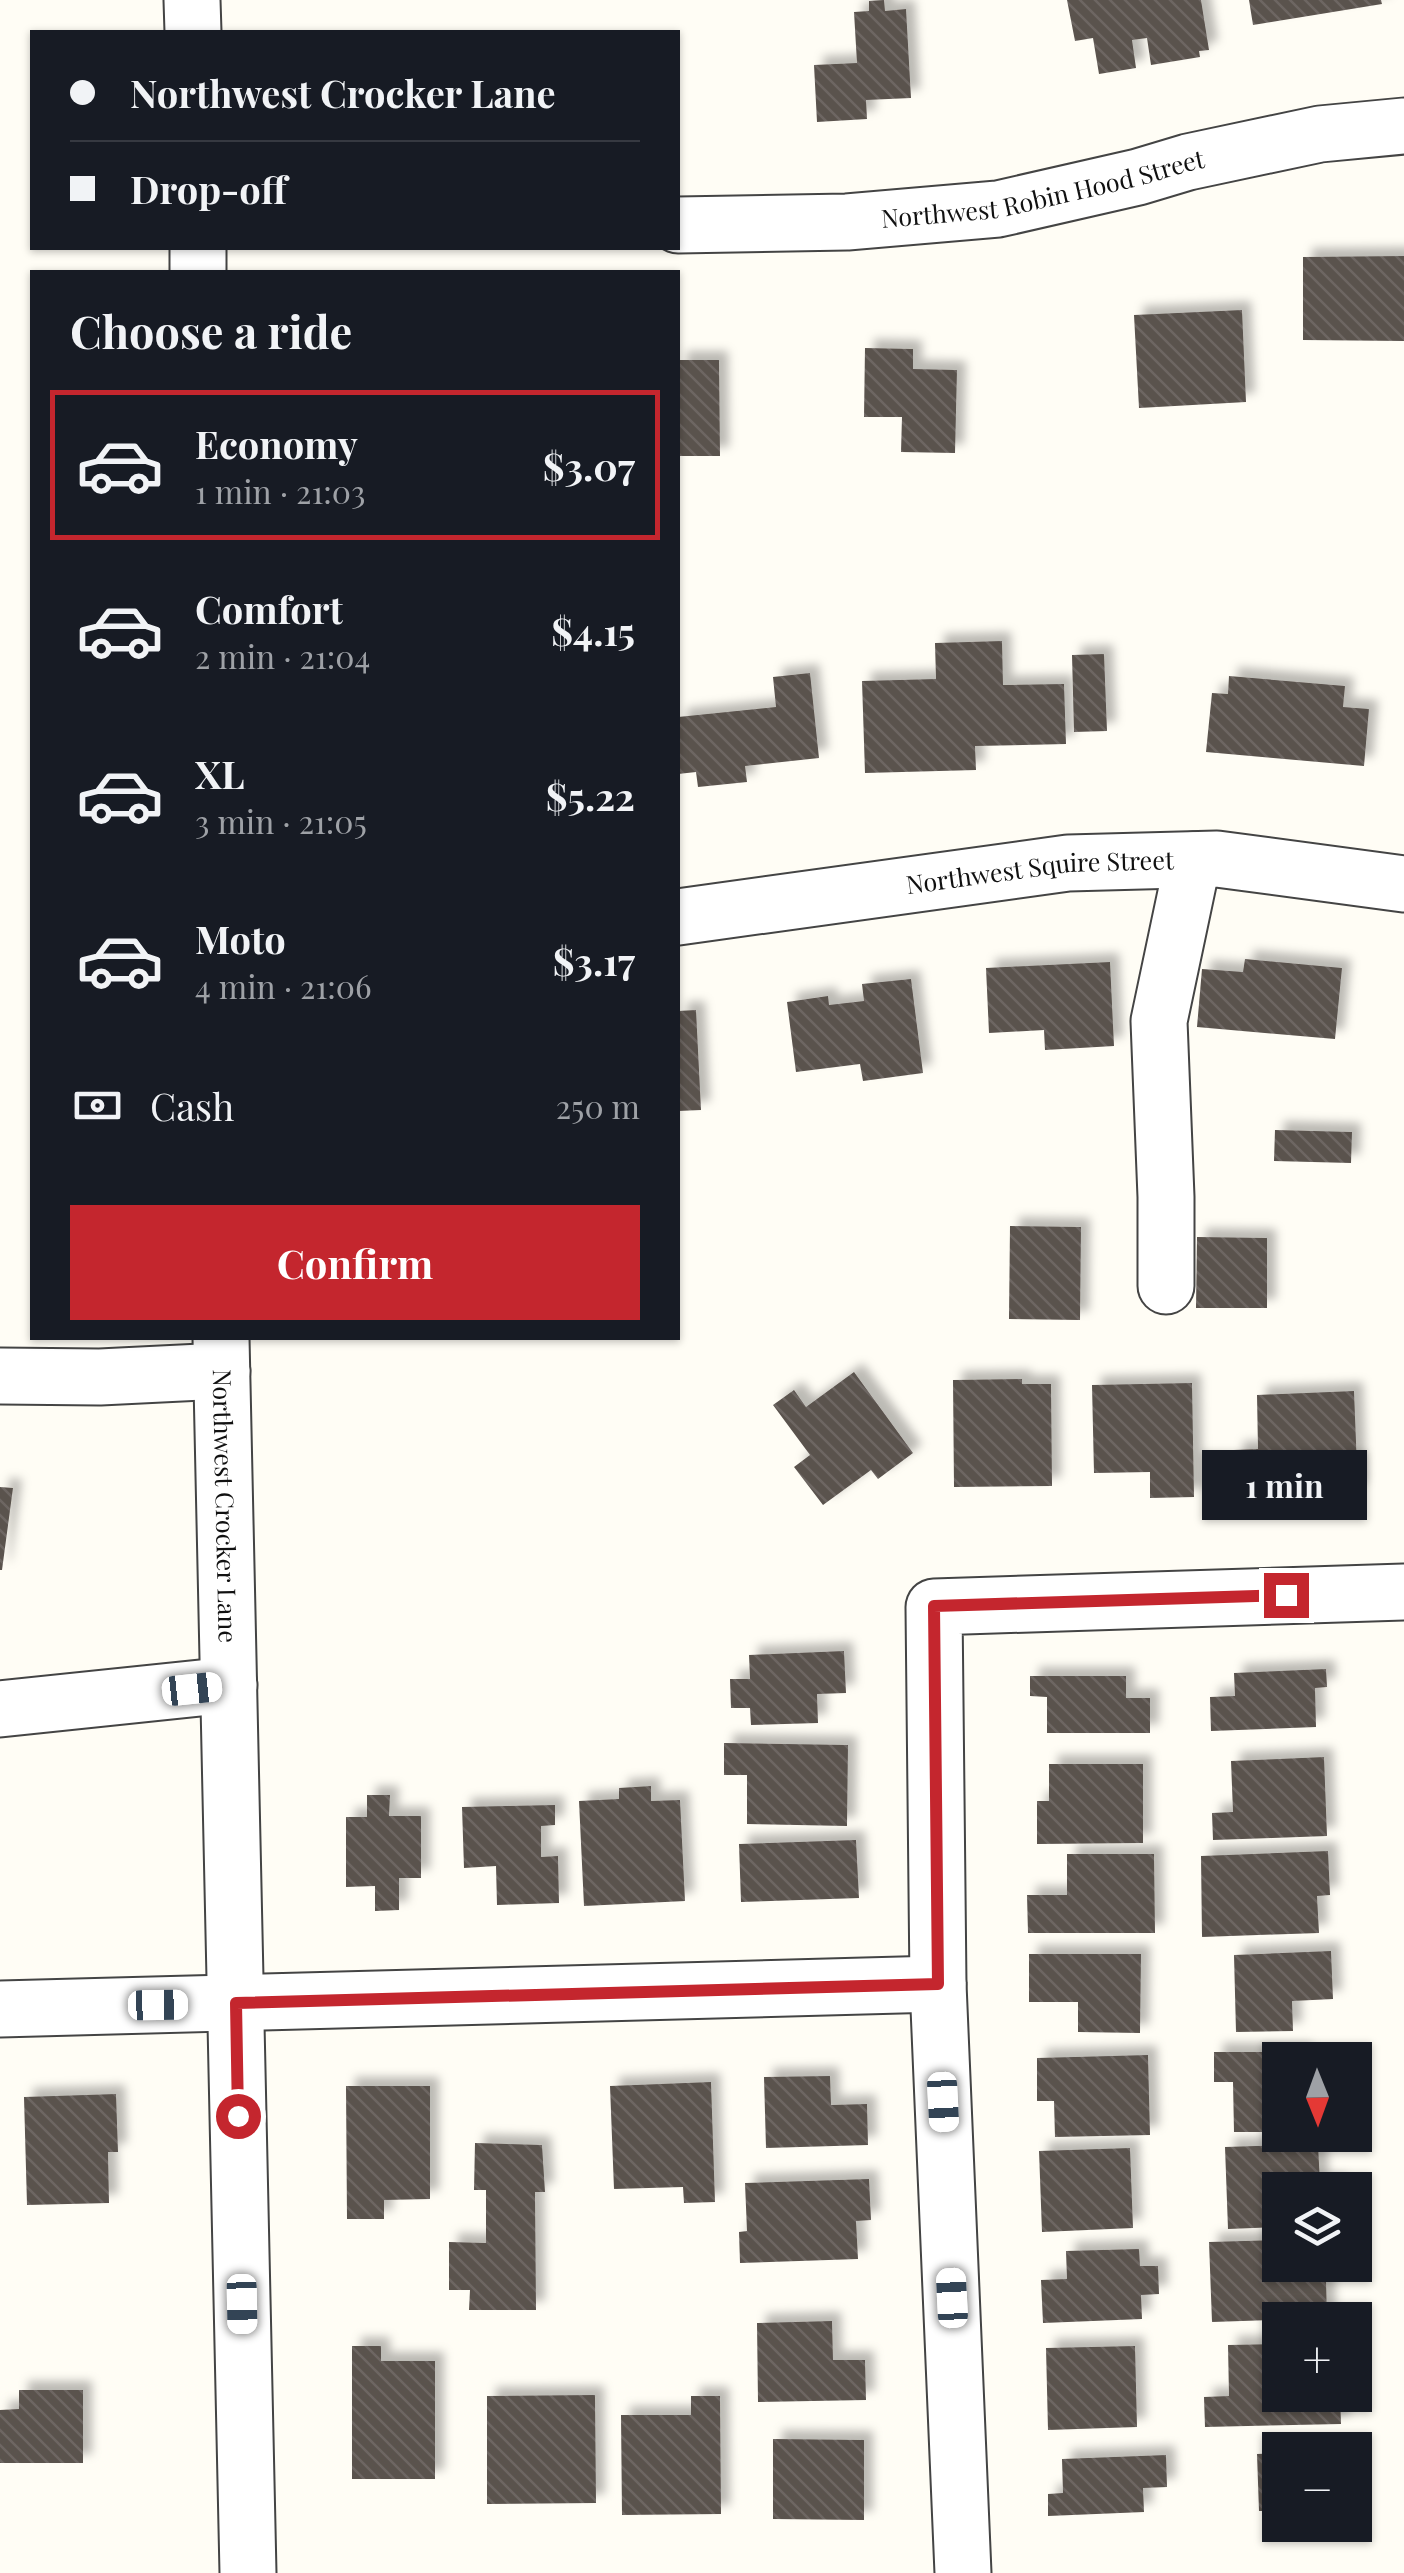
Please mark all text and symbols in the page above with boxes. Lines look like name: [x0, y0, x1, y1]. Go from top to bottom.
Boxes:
text: Northwest Crocker Lane: [130, 67, 556, 118]
street label: Northwest Robin Hood Street: [880, 141, 1208, 234]
text: Drop-off: [130, 163, 287, 214]
text: Choose a ride: [70, 300, 352, 360]
text: Economy: [195, 418, 358, 469]
icon: car: [75, 420, 165, 510]
text: $3.07: [543, 440, 635, 491]
text: 1 min · 21:03: [195, 469, 365, 512]
text: Comfort: [195, 583, 343, 634]
icon: car: [75, 585, 165, 675]
text: $4.15: [551, 605, 635, 656]
text: 2 min · 21:04: [195, 634, 370, 677]
text: XL: [195, 748, 244, 799]
icon: car: [75, 750, 165, 840]
text: $5.22: [546, 770, 635, 821]
text: 3 min · 21:05: [195, 799, 367, 842]
street label: Northwest Squire Street: [904, 842, 1175, 900]
text: Moto: [195, 913, 286, 964]
icon: car: [75, 915, 165, 1005]
text: $3.17: [553, 935, 635, 986]
text: 4 min · 21:06: [195, 964, 371, 1007]
icon: cash: [70, 1078, 125, 1133]
text: Cash: [150, 1080, 234, 1131]
text: 250 m: [556, 1084, 640, 1127]
button: Confirm: [70, 1205, 640, 1320]
street label: Northwest Crocker Lane: [207, 1369, 246, 1643]
callout: 1 min: [1204, 1450, 1368, 1520]
text: 1 min: [1245, 1463, 1324, 1506]
route end: [1264, 1573, 1309, 1618]
car: [161, 1671, 223, 1707]
car: [128, 1989, 188, 2021]
north arrow: [1262, 2042, 1372, 2152]
map controls: [1262, 2042, 1372, 2542]
car: [926, 2071, 960, 2133]
route start: [216, 2094, 261, 2139]
button: layers: [1262, 2172, 1372, 2282]
car: [935, 2267, 969, 2329]
car: [226, 2274, 258, 2334]
button: +: [1262, 2302, 1372, 2412]
button: −: [1262, 2432, 1372, 2542]

